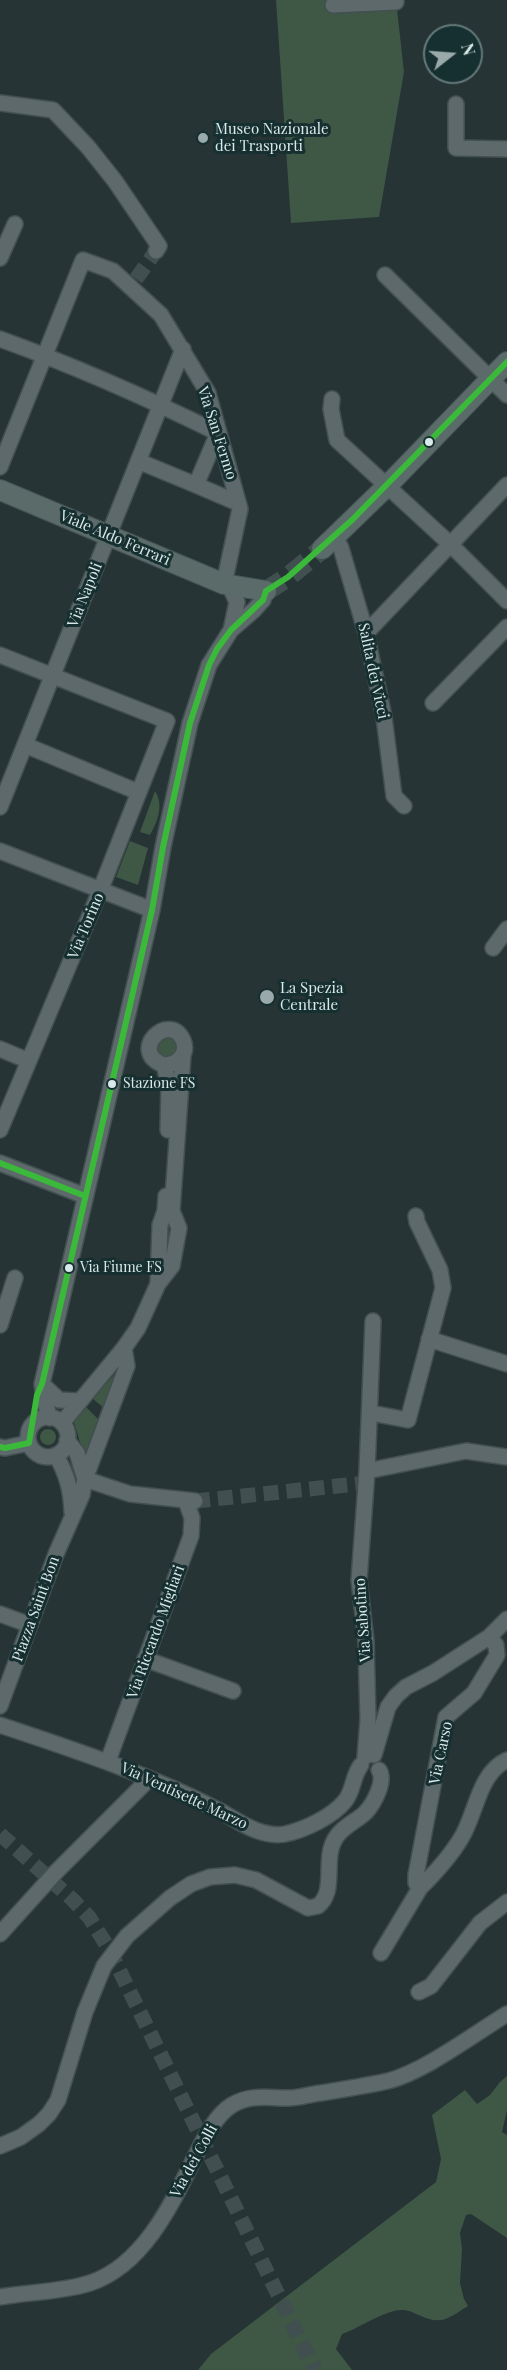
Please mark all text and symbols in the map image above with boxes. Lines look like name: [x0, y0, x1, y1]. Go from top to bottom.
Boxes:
north arrow: [423, 24, 483, 84]
text: N: [457, 41, 481, 58]
place label: Museo Nazionale dei Trasporti: [215, 120, 329, 155]
marker: Museo Nazionale dei Trasporti: [196, 131, 210, 145]
street label: Via San Fermo: [193, 384, 241, 482]
unlabelled marker: [423, 436, 435, 448]
street label: Viale Aldo Ferrari: [57, 507, 173, 569]
street label: Via Napoli: [64, 560, 106, 630]
street label: Salita dei Vicci: [354, 621, 392, 721]
street label: Via Torino: [64, 890, 108, 962]
place label: La Spezia Centrale: [280, 979, 343, 1014]
marker: La Spezia Centrale: [258, 988, 276, 1006]
place label: Stazione FS: [123, 1076, 195, 1092]
marker: Stazione FS: [106, 1078, 118, 1090]
place label: Via Fiume FS: [80, 1260, 162, 1276]
marker: Via Fiume FS: [63, 1262, 75, 1274]
street label: Piazza Saint Bon: [9, 1554, 63, 1664]
street label: Via Riccardo Migliari: [124, 1563, 188, 1701]
street label: Via Sabotino: [351, 1578, 375, 1662]
street label: Via Carso: [426, 1720, 456, 1786]
street label: Via Ventisette Marzo: [118, 1759, 250, 1833]
street label: Via dei Colli: [167, 2121, 221, 2201]

